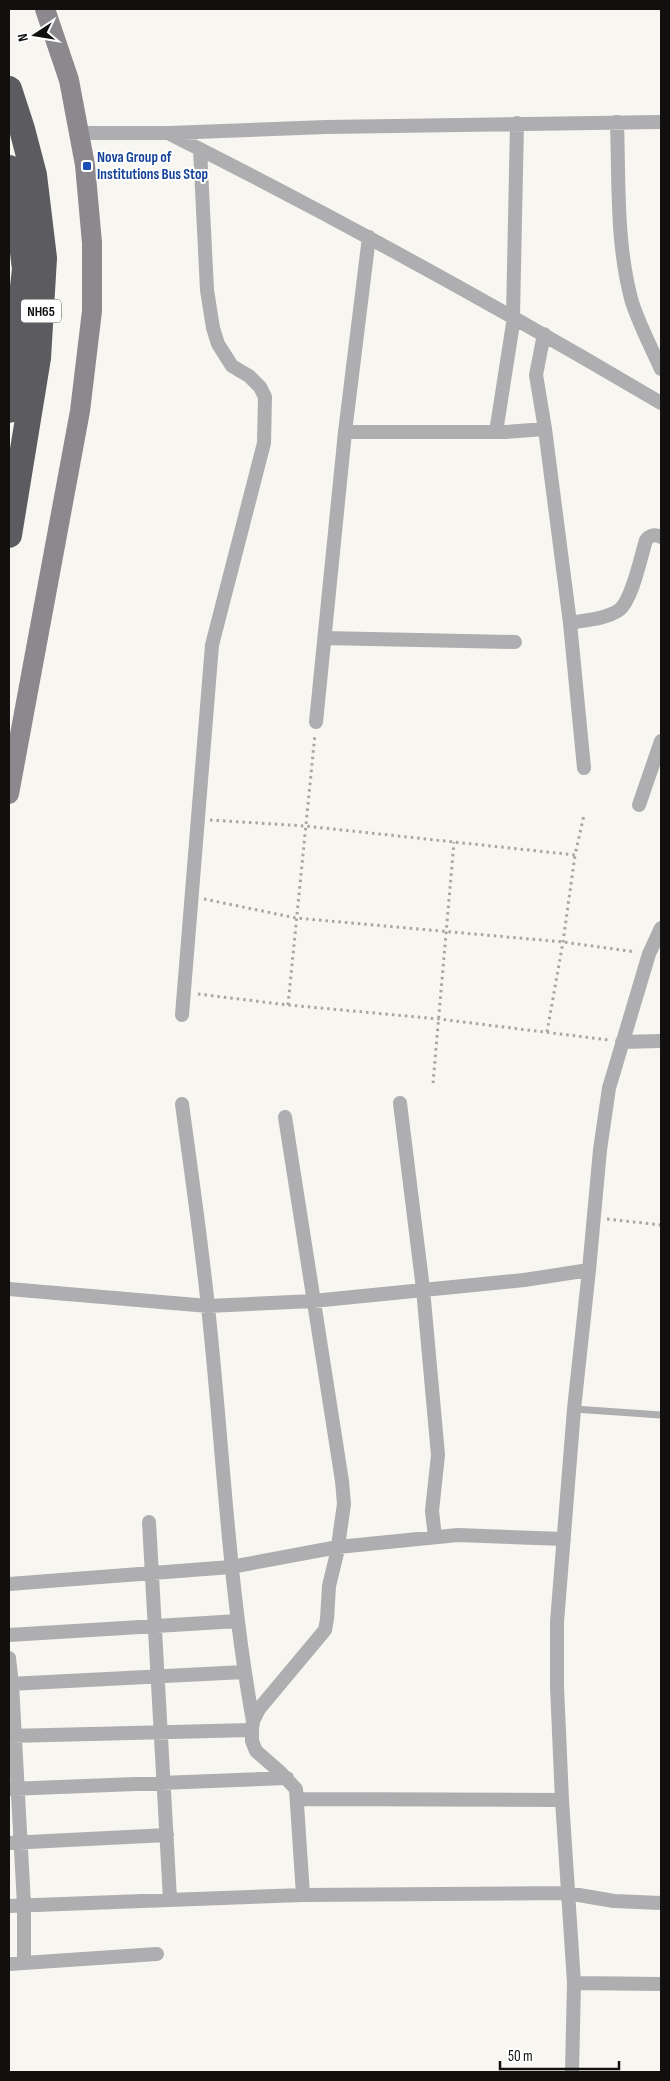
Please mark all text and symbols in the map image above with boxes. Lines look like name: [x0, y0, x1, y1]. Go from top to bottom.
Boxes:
north arrow: [10, 10, 60, 60]
text: N: [14, 32, 32, 43]
place label: Nova Group of Institutions Bus Stop: [97, 148, 208, 184]
marker: Nova Group of Institutions Bus Stop: [81, 160, 93, 172]
road number: NH65: [21, 300, 61, 322]
scale bar: [500, 2038, 619, 2070]
text: 50 m: [508, 2047, 533, 2066]

